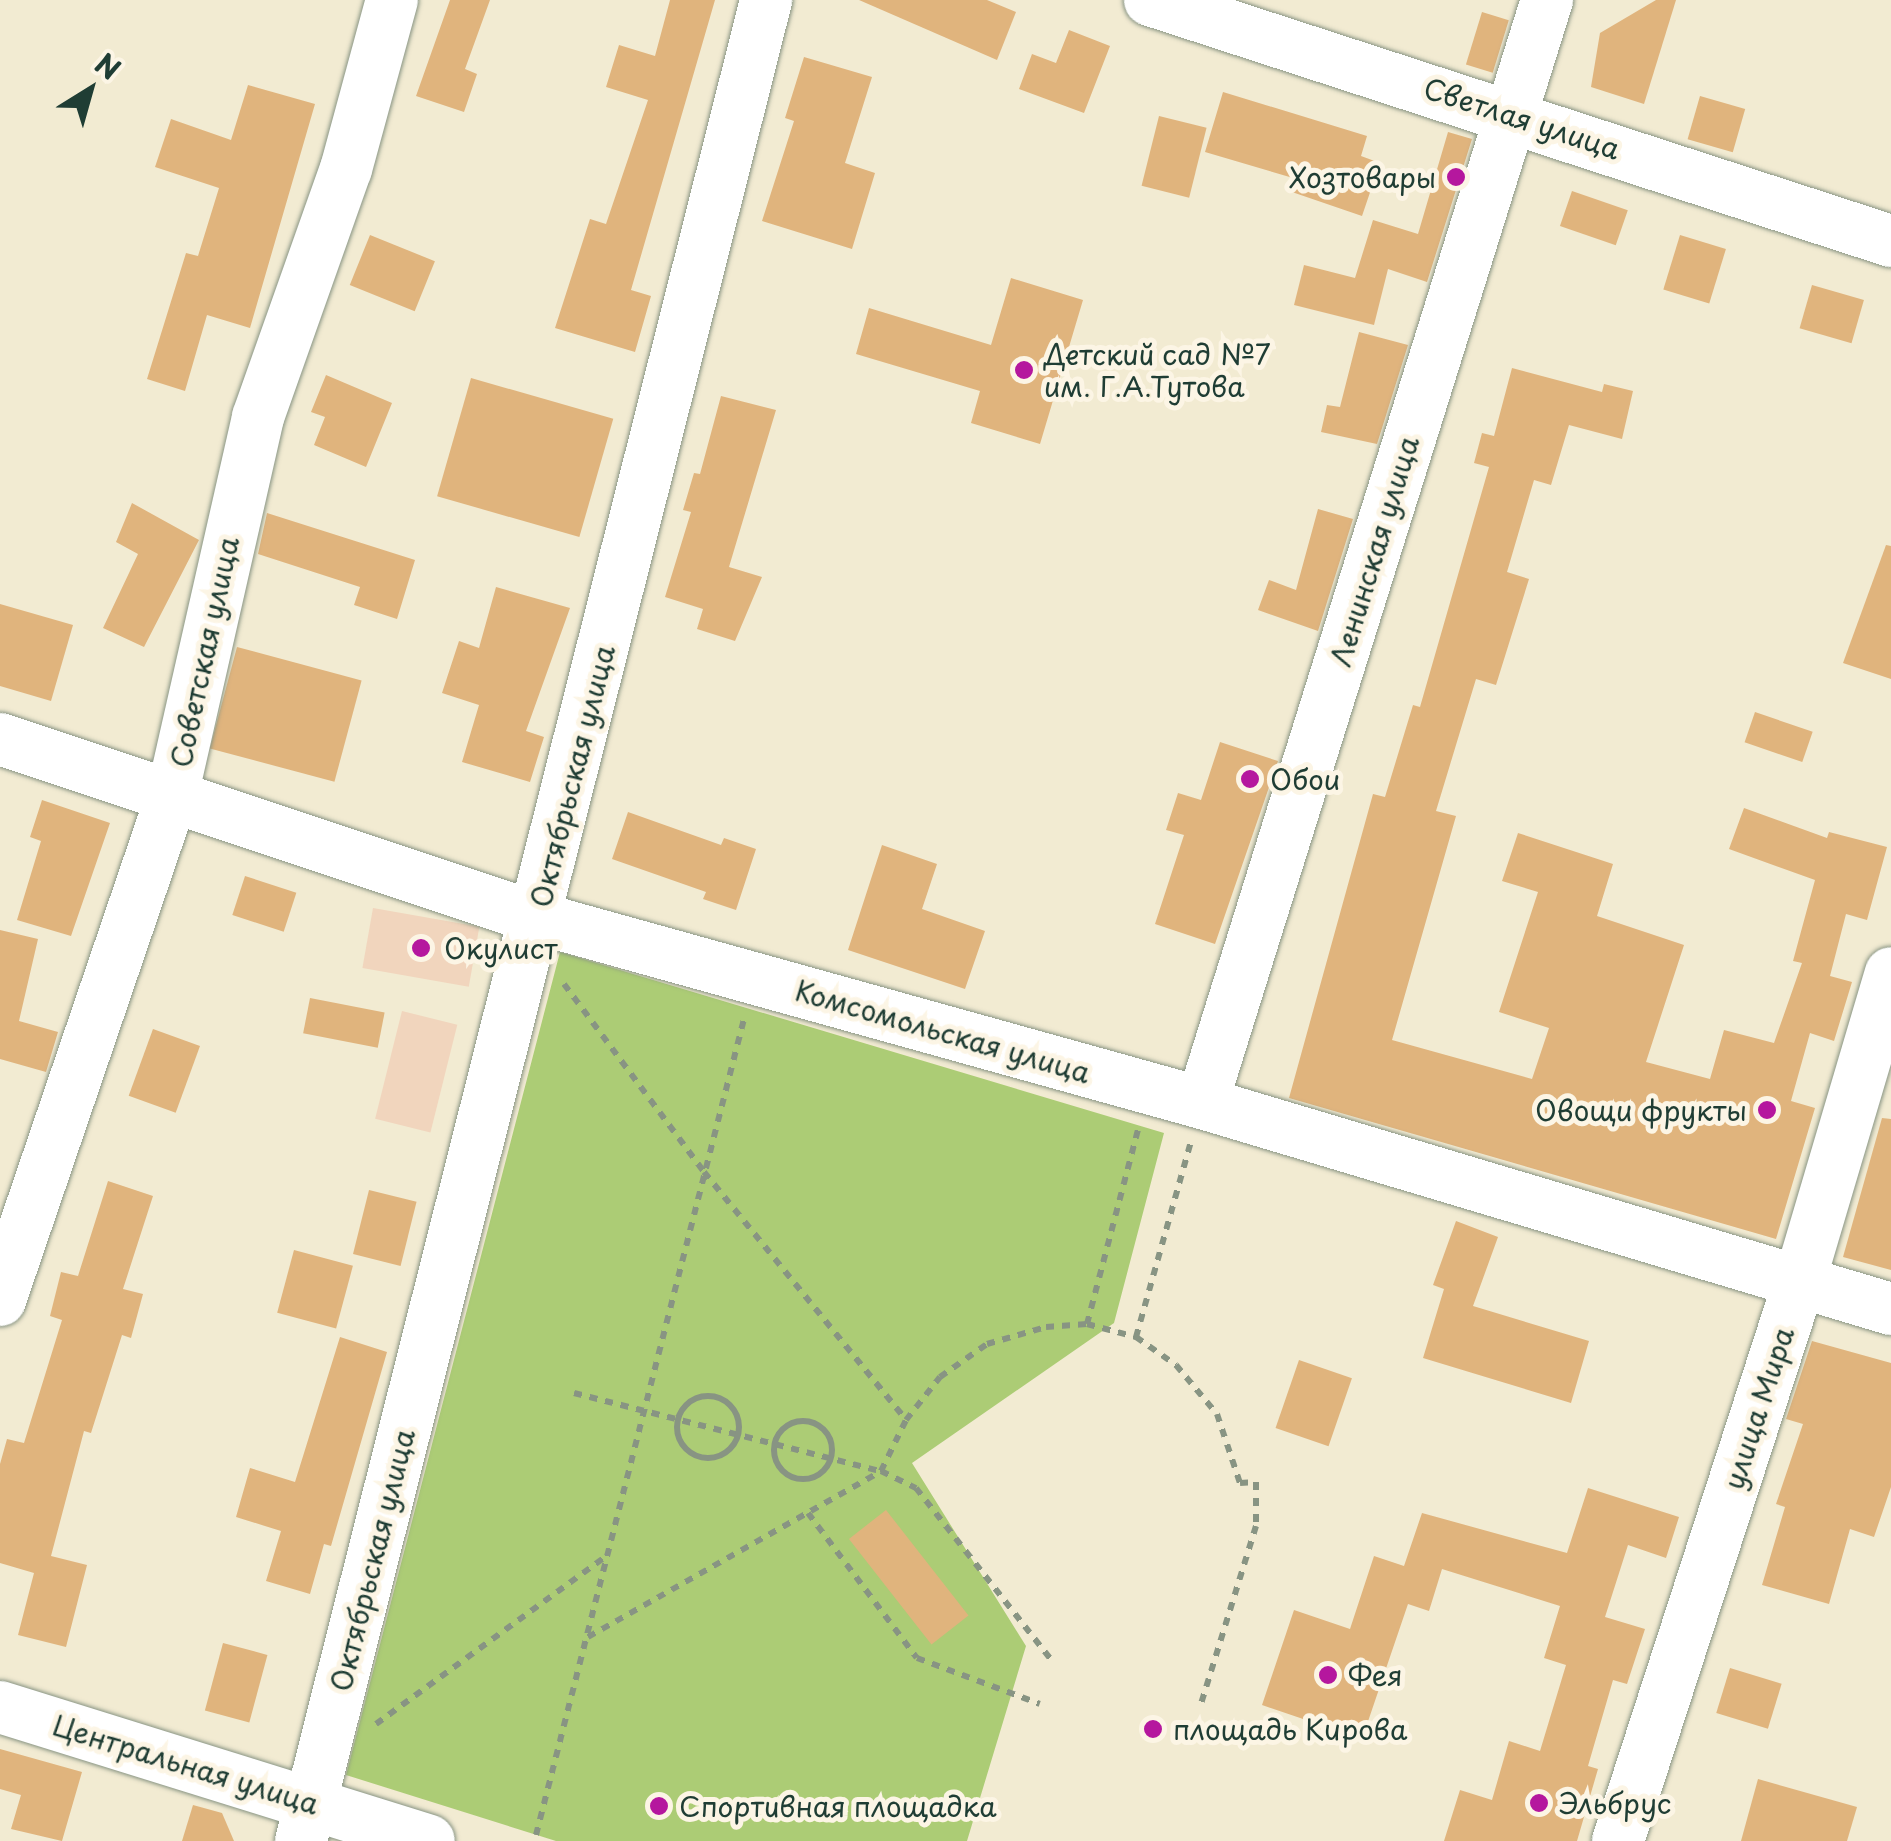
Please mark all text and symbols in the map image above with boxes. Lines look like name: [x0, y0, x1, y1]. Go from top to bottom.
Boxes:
north arrow: [40, 40, 140, 140]
text: N: [87, 42, 130, 89]
street label: Светлая улица: [1419, 70, 1625, 166]
place label: Хозтовары: [1289, 160, 1436, 194]
marker: Хозтовары: [1445, 166, 1467, 188]
place label: Детский сад №7 им. Г.А.Тутова: [1044, 337, 1273, 403]
marker: Детский сад №7 им. Г.А.Тутова: [1013, 359, 1035, 381]
street label: Ленинская улица: [1323, 431, 1425, 671]
street label: Советская улица: [163, 533, 245, 771]
street label: Октябрьская улица: [523, 640, 621, 912]
place label: Обои: [1270, 762, 1340, 796]
marker: Обои: [1239, 768, 1261, 790]
place label: Окулист: [444, 931, 558, 965]
marker: Окулист: [408, 935, 434, 961]
street label: Комсомольская улица: [791, 972, 1095, 1090]
place label: Овощи фрукты: [1535, 1093, 1747, 1127]
marker: Овощи фрукты: [1756, 1099, 1778, 1121]
street label: улица Мира: [1716, 1322, 1800, 1494]
street label: Октябрьская улица: [323, 1424, 421, 1696]
place label: Фея: [1348, 1658, 1403, 1692]
marker: Фея: [1317, 1664, 1339, 1686]
street label: Центральная улица: [49, 1708, 323, 1820]
place label: площадь Кирова: [1173, 1712, 1407, 1746]
marker: площадь Кирова: [1142, 1718, 1164, 1740]
place label: Эльбрус: [1559, 1786, 1671, 1820]
place label: Cпортивная площадка: [679, 1789, 997, 1823]
marker: Эльбрус: [1528, 1792, 1550, 1814]
marker: Cпортивная площадка: [648, 1795, 670, 1817]

